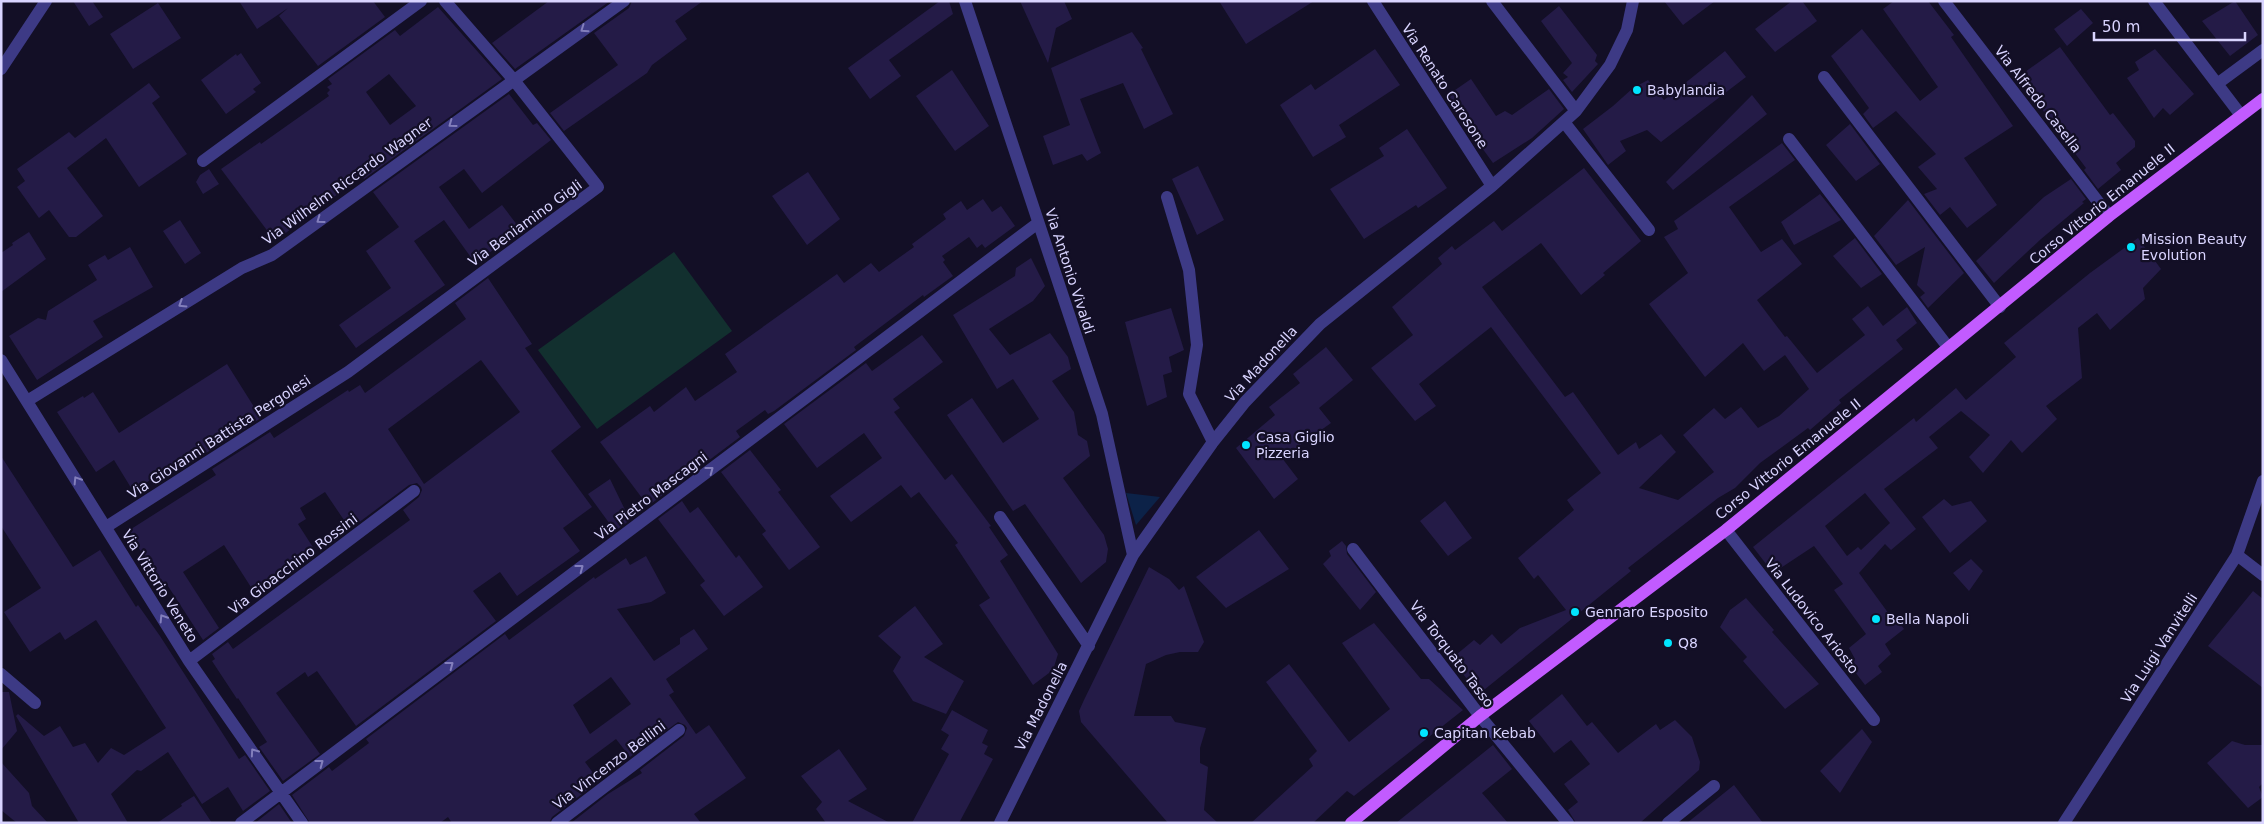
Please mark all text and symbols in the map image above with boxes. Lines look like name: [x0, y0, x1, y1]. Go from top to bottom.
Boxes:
scale bar: [2094, 10, 2245, 42]
text: 50 m: [2102, 18, 2140, 36]
street label: Via Renato Carosone: [1399, 21, 1491, 151]
one-way arrow: [580, 23, 590, 32]
street label: Via Alfredo Casella: [1991, 42, 2085, 156]
place label: Babylandia: [1647, 82, 1725, 98]
marker: Babylandia: [1631, 84, 1643, 96]
street label: Via Wilhelm Riccardo Wagner: [259, 114, 435, 248]
one-way arrow: [448, 118, 458, 127]
street label: Corso Vittorio Emanuele II: [2026, 140, 2178, 268]
street label: Via Beniamino Gigli: [465, 176, 585, 270]
street label: Via Antonio Vivaldi: [1042, 206, 1098, 336]
one-way arrow: [316, 214, 326, 223]
place label: Mission Beauty Evolution: [2141, 231, 2247, 263]
marker: Mission Beauty Evolution: [2125, 241, 2137, 253]
one-way arrow: [179, 298, 188, 308]
street label: Via Madonella: [1222, 323, 1300, 405]
street label: Via Giovanni Battista Pergolesi: [125, 372, 313, 502]
street label: Corso Vittorio Emanuele II: [1712, 395, 1864, 523]
place label: Casa Giglio Pizzeria: [1256, 429, 1335, 461]
marker: Casa Giglio Pizzeria: [1240, 439, 1252, 451]
street label: Via Pietro Mascagni: [592, 448, 710, 544]
one-way arrow: [704, 467, 714, 476]
one-way arrow: [73, 476, 83, 485]
street label: Via Gioacchino Rossini: [225, 510, 361, 618]
street label: Via Vittorio Veneto: [119, 527, 201, 645]
street label: Via Ludovico Ariosto: [1762, 555, 1862, 677]
one-way arrow: [574, 565, 583, 573]
street label: Via Luigi Vanvitelli: [2118, 590, 2200, 706]
street label: Via Torquato Tasso: [1407, 598, 1497, 710]
place label: Gennaro Esposito: [1585, 604, 1708, 620]
marker: Gennaro Esposito: [1569, 606, 1581, 618]
place label: Bella Napoli: [1886, 611, 1969, 627]
marker: Bella Napoli: [1870, 613, 1882, 625]
one-way arrow: [159, 614, 169, 623]
place label: Q8: [1678, 635, 1698, 651]
marker: Q8: [1662, 637, 1674, 649]
street label: Via Madonella: [1012, 659, 1070, 753]
one-way arrow: [444, 663, 453, 671]
street label: Via Vincenzo Bellini: [550, 718, 668, 812]
place label: Capitan Kebab: [1434, 725, 1536, 741]
marker: Capitan Kebab: [1418, 727, 1430, 739]
one-way arrow: [251, 749, 260, 758]
one-way arrow: [314, 760, 324, 769]

